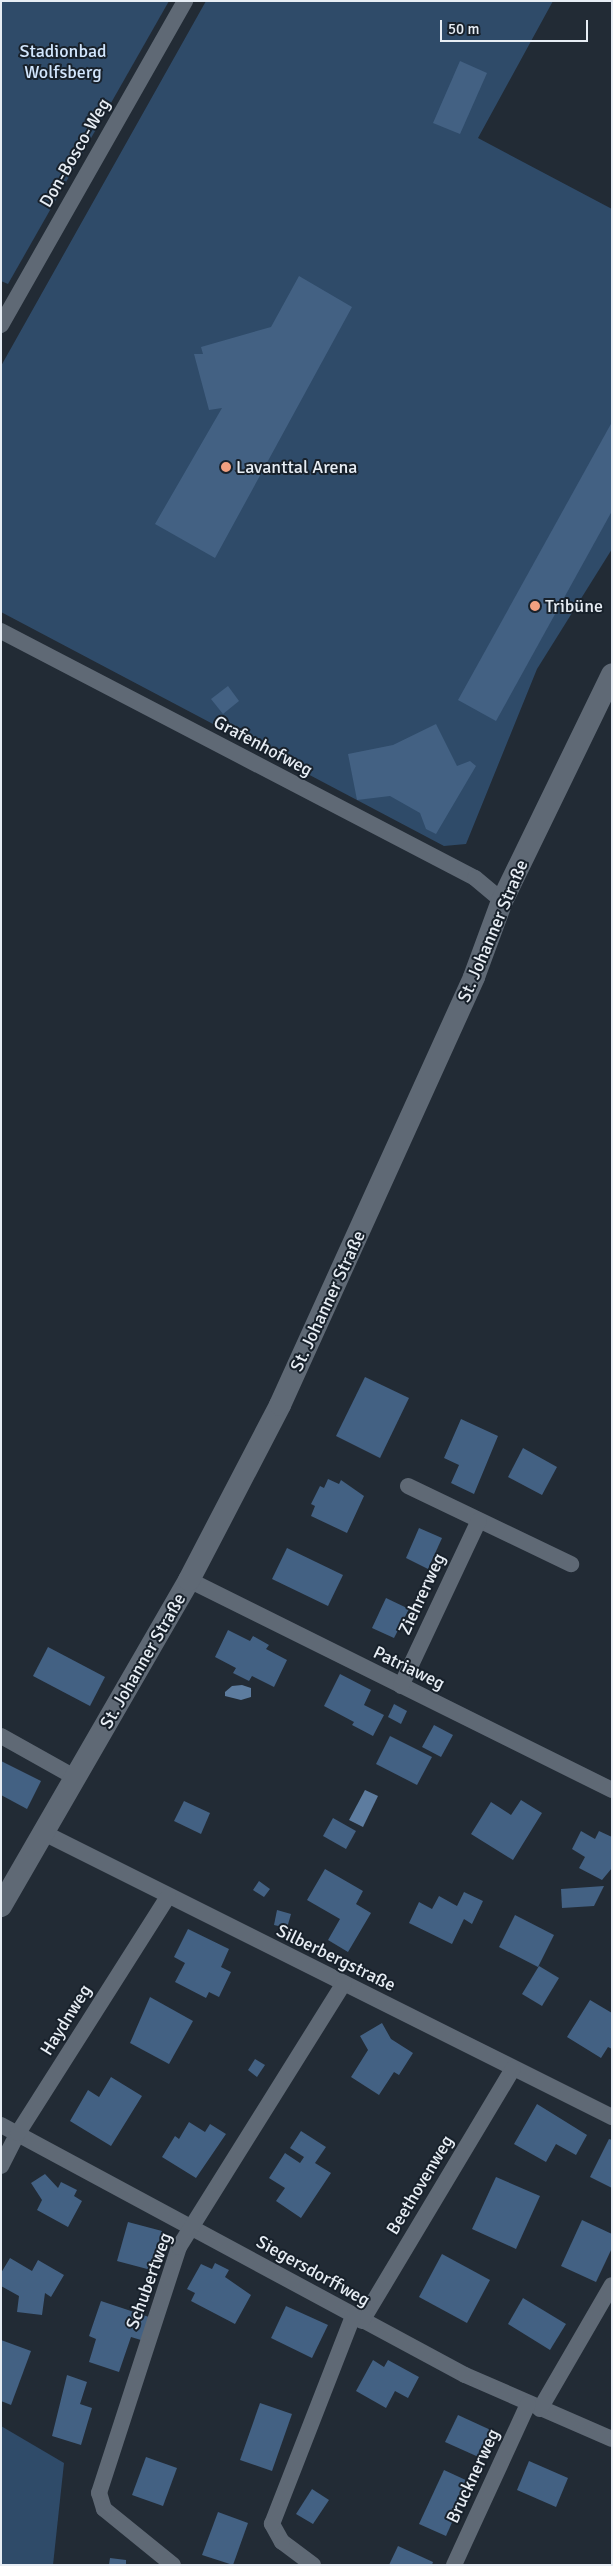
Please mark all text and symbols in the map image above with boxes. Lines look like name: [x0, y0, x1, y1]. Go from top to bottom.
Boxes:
scale bar: [443, 10, 590, 42]
text: 50 m: [448, 20, 479, 38]
park label: Stadionbad Wolfsberg: [20, 41, 106, 84]
street label: Don-Bosco-Weg: [35, 95, 115, 211]
place label: Lavanttal Arena: [236, 456, 357, 478]
marker: Lavanttal Arena: [220, 461, 232, 473]
place label: Tribüne: [545, 595, 603, 617]
marker: Tribüne: [529, 600, 541, 612]
street label: Grafenhofweg: [210, 711, 316, 781]
street label: St. Johanner Straße: [453, 856, 533, 1006]
street label: St. Johanner Straße: [286, 1227, 370, 1375]
street label: Ziehrerweg: [394, 1550, 450, 1638]
street label: St. Johanner Straße: [95, 1589, 191, 1733]
street label: Patriaweg: [370, 1641, 448, 1695]
street label: Silberbergstraße: [273, 1920, 399, 1996]
street label: Haydnweg: [36, 1980, 96, 2060]
street label: Beethovenweg: [382, 2131, 458, 2239]
street label: Schubertweg: [122, 2230, 176, 2332]
street label: Siegersdorffweg: [253, 2231, 373, 2311]
street label: Brucknerweg: [442, 2425, 504, 2527]

